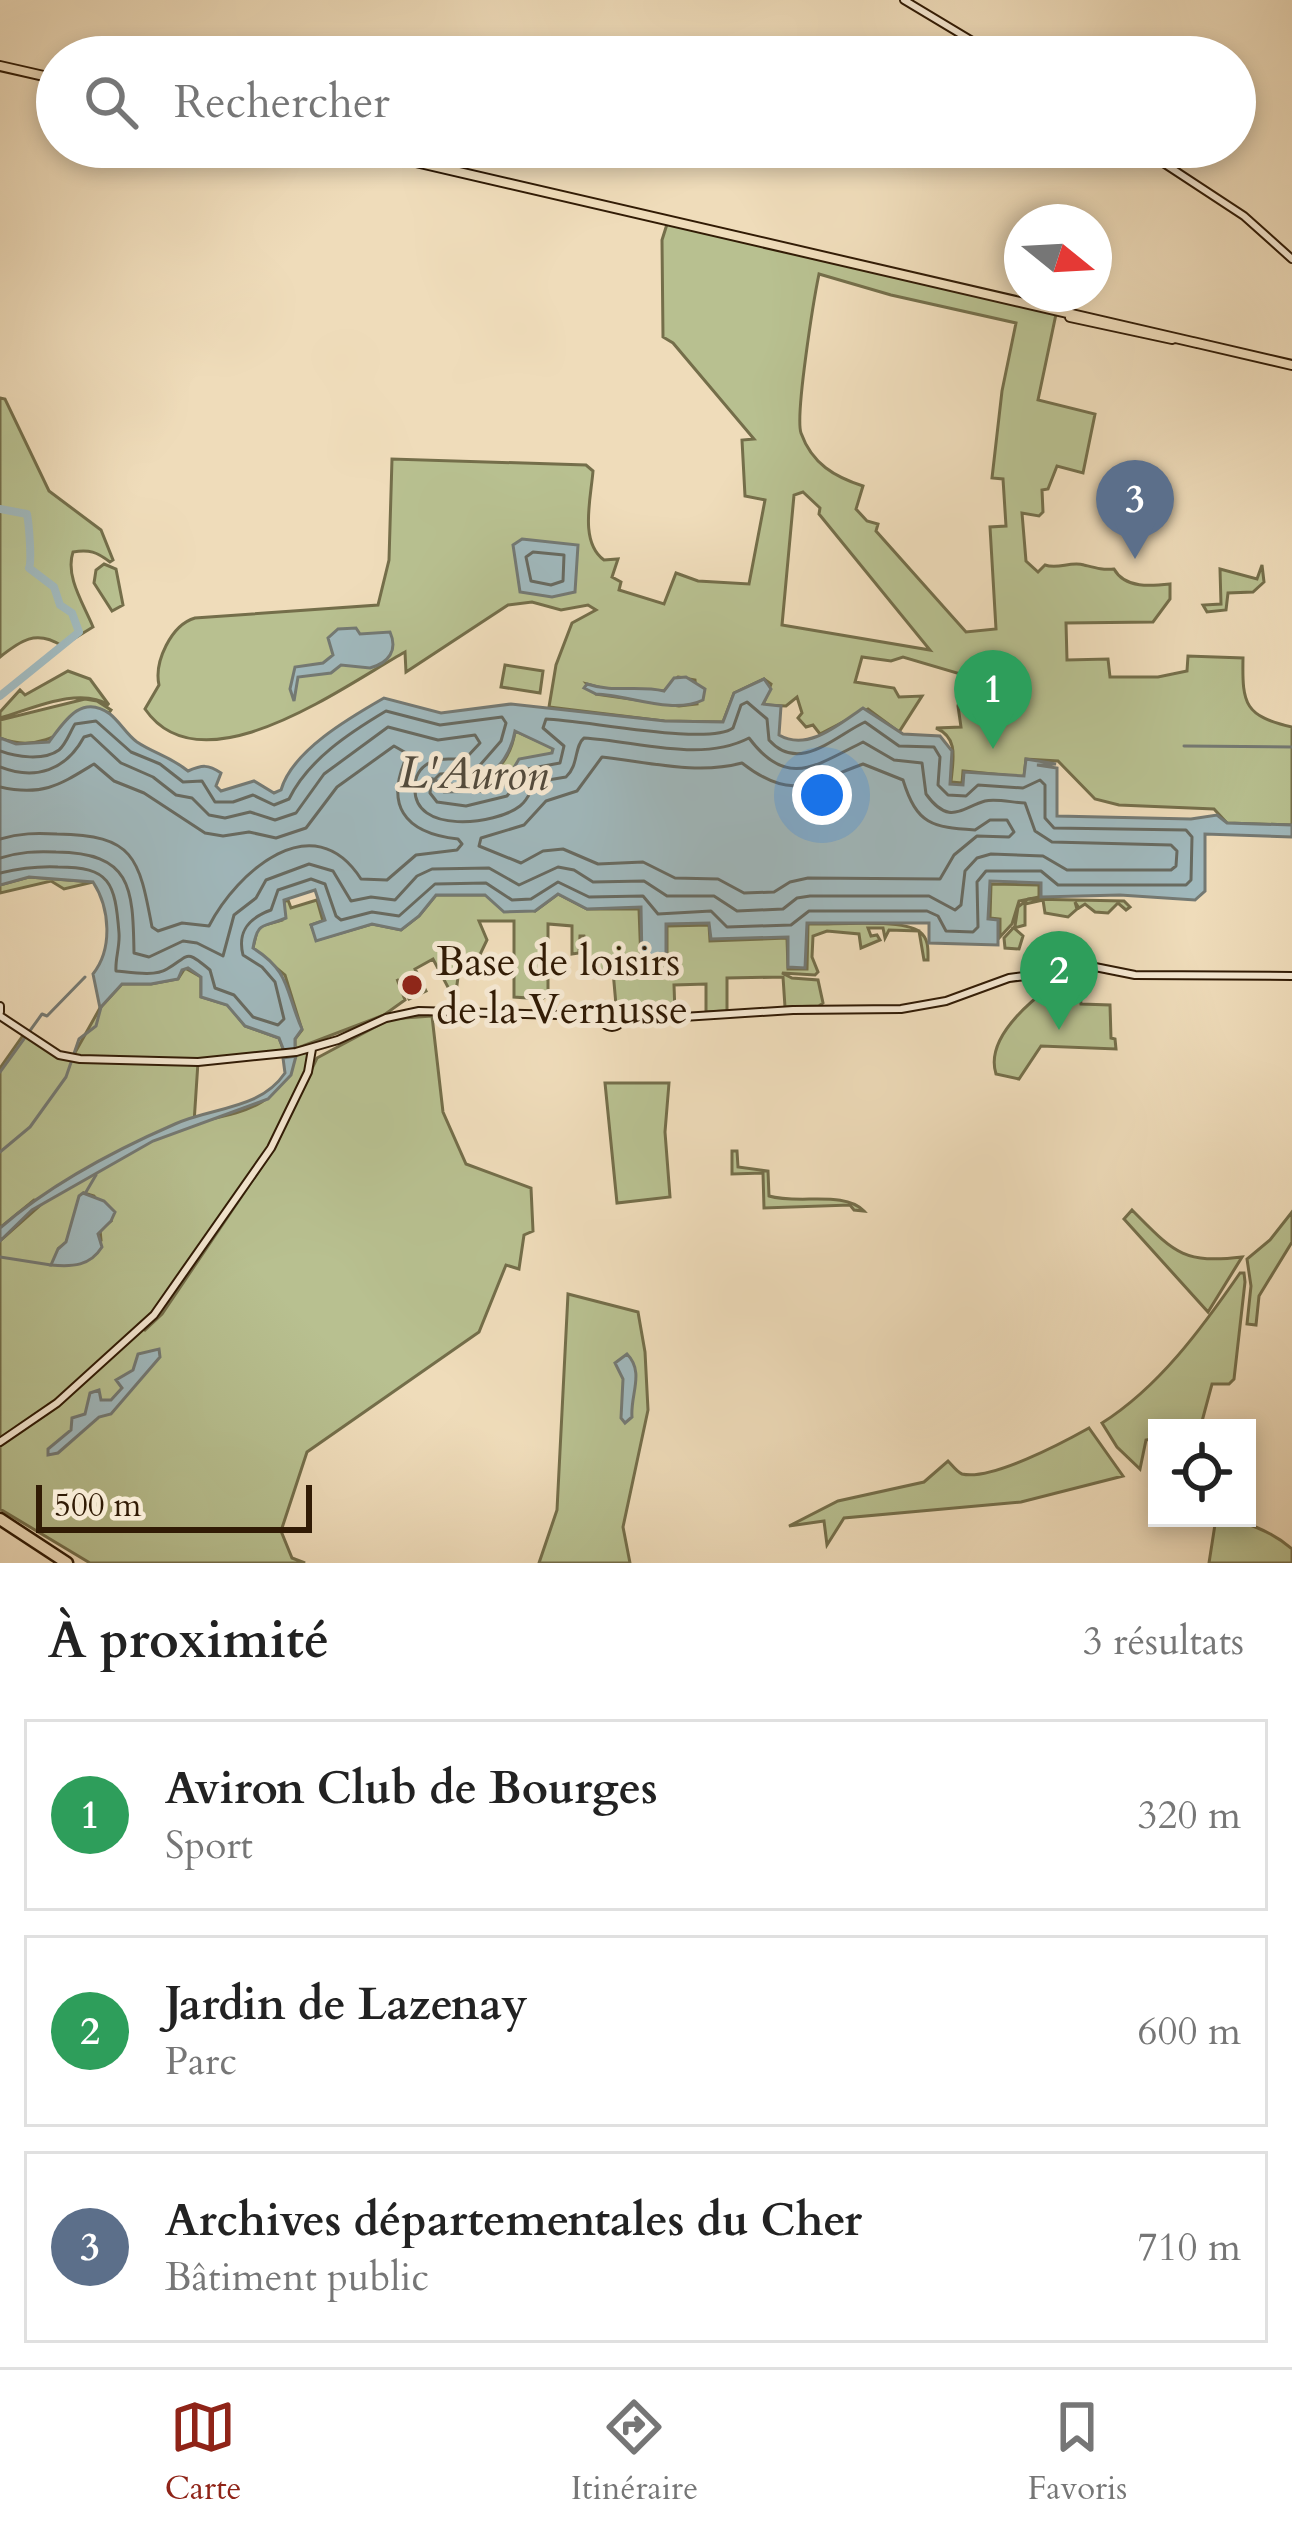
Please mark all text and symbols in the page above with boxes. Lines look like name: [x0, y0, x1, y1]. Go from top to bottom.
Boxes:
search box: [36, 36, 1256, 168]
icon: search: [78, 69, 144, 135]
text: Rechercher: [174, 72, 390, 133]
north arrow: [1004, 204, 1112, 312]
pin: 3: [1096, 460, 1174, 559]
pin: 1: [954, 650, 1032, 749]
water label: L'Auron: [399, 742, 549, 806]
your location: [792, 765, 852, 825]
pin: 2: [1020, 931, 1098, 1030]
place label: Base de loisirs de la Vernusse: [436, 933, 688, 1038]
marker: Base de loisirs de la Vernusse: [399, 972, 425, 998]
map controls: [1148, 1419, 1256, 1527]
button: locate: [1148, 1419, 1256, 1527]
scale bar: [36, 1479, 312, 1532]
text: 500 m: [54, 1483, 141, 1528]
text: À proximité: [48, 1606, 329, 1676]
text: 3 résultats: [1083, 1615, 1244, 1668]
text: Aviron Club de Bourges: [165, 1758, 658, 1819]
text: 1: [80, 1789, 100, 1842]
text: 320 m: [1138, 1789, 1241, 1842]
text: Sport: [165, 1819, 253, 1872]
text: Jardin de Lazenay: [165, 1974, 527, 2035]
text: 2: [80, 2005, 100, 2058]
text: 600 m: [1138, 2005, 1241, 2058]
text: Parc: [165, 2035, 237, 2088]
text: Archives départementales du Cher: [165, 2190, 862, 2251]
text: 3: [80, 2221, 100, 2274]
text: 710 m: [1138, 2221, 1241, 2274]
text: Bâtiment public: [165, 2251, 429, 2304]
tab: Carte: [165, 2394, 242, 2511]
tab: Itinéraire: [571, 2394, 698, 2511]
tab: Favoris: [1027, 2394, 1127, 2511]

